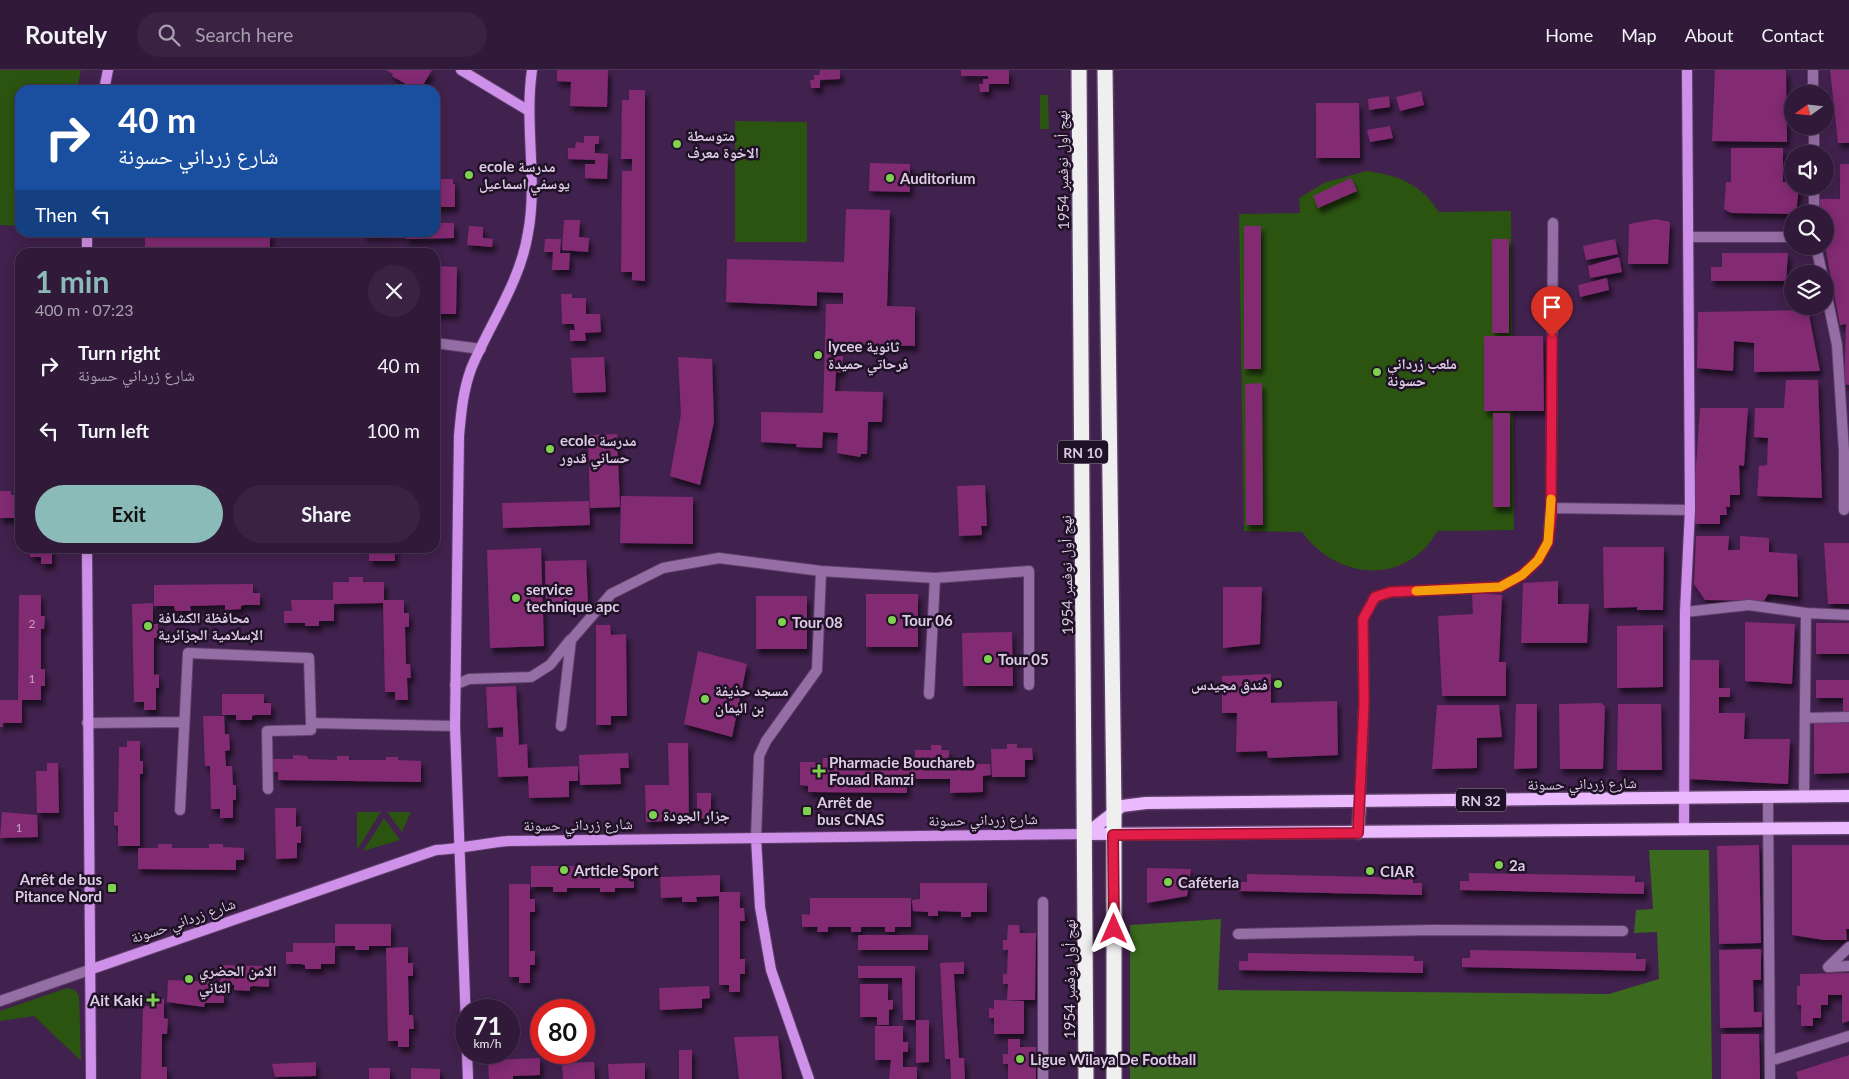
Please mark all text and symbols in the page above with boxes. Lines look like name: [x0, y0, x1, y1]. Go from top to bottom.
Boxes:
search box: [137, 12, 487, 57]
text: Routely: [25, 20, 107, 49]
icon: search: [155, 21, 183, 49]
text: Search here: [195, 23, 293, 46]
text: Home: [1545, 24, 1593, 46]
text: Map: [1621, 24, 1657, 46]
text: About: [1685, 24, 1734, 46]
text: Contact: [1762, 24, 1824, 46]
north arrow: [1784, 85, 1834, 135]
map controls: [1784, 85, 1834, 315]
text: 40 m: [118, 98, 196, 140]
icon: right: [35, 105, 100, 170]
street label: نهج أول نوفمبر 1954: [1052, 110, 1074, 230]
place label: متوسطة الاخوة معرف: [687, 126, 759, 161]
marker: متوسطة الاخوة معرف: [671, 138, 683, 150]
text: شارع زرداني حسونة: [118, 142, 278, 169]
button: sound: [1784, 145, 1834, 195]
place label: ecole مدرسة يوسفي اسماعيل: [479, 157, 570, 196]
marker: ecole مدرسة يوسفي اسماعيل: [463, 169, 475, 181]
place label: Auditorium: [899, 169, 976, 187]
marker: Auditorium: [884, 172, 896, 184]
icon: left: [87, 200, 115, 228]
text: Then: [35, 203, 77, 226]
button: search: [1784, 205, 1834, 255]
text: 1 min: [35, 263, 109, 299]
button: close: [368, 265, 420, 317]
button: layers: [1784, 265, 1834, 315]
pin: [1531, 286, 1573, 337]
icon: arrive: [1538, 293, 1566, 321]
text: 400 m · 07:23: [35, 300, 134, 319]
place label: lycee ثانوية فرحاتي حميدة: [828, 337, 909, 376]
text: Turn right: [78, 341, 160, 364]
marker: lycee ثانوية فرحاتي حميدة: [812, 349, 824, 361]
icon: right: [35, 352, 63, 380]
text: 40 m: [377, 354, 420, 377]
place label: ملعب زرداني حسونة: [1387, 354, 1457, 389]
text: شارع زرداني حسونة: [78, 365, 195, 384]
marker: ملعب زرداني حسونة: [1371, 366, 1383, 378]
icon: left: [35, 417, 63, 445]
text: Turn left: [78, 419, 149, 442]
text: 100 m: [366, 419, 420, 442]
place label: ecole مدرسة حساني قدور: [559, 431, 637, 470]
road number: RN 10: [1058, 441, 1108, 464]
marker: ecole مدرسة حساني قدور: [544, 443, 556, 455]
button: Exit: [35, 485, 223, 543]
button: Share: [233, 485, 420, 543]
street label: نهج أول نوفمبر 1954: [1056, 515, 1078, 635]
place label: service technique apc: [526, 580, 619, 615]
marker: service technique apc: [510, 592, 522, 604]
place label: محافظة الكشافة الإسلامية الجزائرية: [158, 608, 263, 643]
place label: Tour 06: [902, 611, 953, 629]
place label: Tour 08: [792, 613, 843, 631]
marker: Tour 06: [886, 614, 898, 626]
house number: 2: [29, 616, 36, 631]
marker: Tour 08: [776, 616, 788, 628]
marker: محافظة الكشافة الإسلامية الجزائرية: [142, 620, 154, 632]
place label: Tour 05: [998, 650, 1049, 668]
marker: Tour 05: [982, 653, 994, 665]
house number: 1: [29, 671, 36, 686]
place label: فندق مجيدس: [1191, 675, 1268, 694]
marker: فندق مجيدس: [1272, 678, 1284, 690]
place label: مسجد حذيفة بن اليمان: [715, 681, 789, 717]
marker: مسجد حذيفة بن اليمان: [699, 693, 711, 705]
place label: Pharmacie Bouchareb Fouad Ramzi: [829, 753, 975, 788]
marker: Pharmacie Bouchareb Fouad Ramzi: [813, 765, 825, 777]
street label: شارع زرداني حسونة: [1527, 773, 1637, 797]
road number: RN 32: [1456, 788, 1506, 812]
place label: Arrêt de bus CNAS: [816, 793, 884, 828]
marker: Arrêt de bus CNAS: [801, 805, 813, 817]
place label: جزار الجودة: [663, 806, 730, 824]
marker: جزار الجودة: [647, 809, 659, 821]
street label: شارع زرداني حسونة: [928, 809, 1038, 833]
street label: شارع زرداني حسونة: [523, 814, 633, 838]
house number: 1: [16, 820, 23, 835]
place label: 2a: [1509, 856, 1525, 874]
marker: 2a: [1493, 859, 1505, 871]
place label: Article Sport: [573, 861, 659, 879]
place label: CIAR: [1380, 862, 1415, 880]
marker: Article Sport: [558, 864, 570, 876]
marker: CIAR: [1364, 865, 1376, 877]
place label: Arrêt de bus Pitance Nord: [15, 870, 102, 905]
place label: Caféteria: [1178, 873, 1239, 891]
marker: Caféteria: [1162, 876, 1174, 888]
marker: Arrêt de bus Pitance Nord: [106, 882, 118, 894]
street label: شارع زرداني حسونة: [128, 894, 239, 950]
position arrow: [1087, 902, 1139, 954]
street label: نهج أول نوفمبر 1954: [1060, 919, 1080, 1039]
place label: الامن الحضري الثاني: [199, 961, 277, 1000]
marker: الامن الحضري الثاني: [183, 973, 195, 985]
place label: Ait Kaki: [89, 991, 143, 1009]
marker: Ait Kaki: [147, 994, 159, 1006]
speed limit sign: 80: [530, 999, 595, 1064]
text: 71: [473, 1010, 502, 1040]
text: km/h: [473, 1036, 502, 1051]
place label: Ligue Wilaya De Football: [1030, 1050, 1196, 1068]
marker: Ligue Wilaya De Football: [1014, 1053, 1026, 1065]

